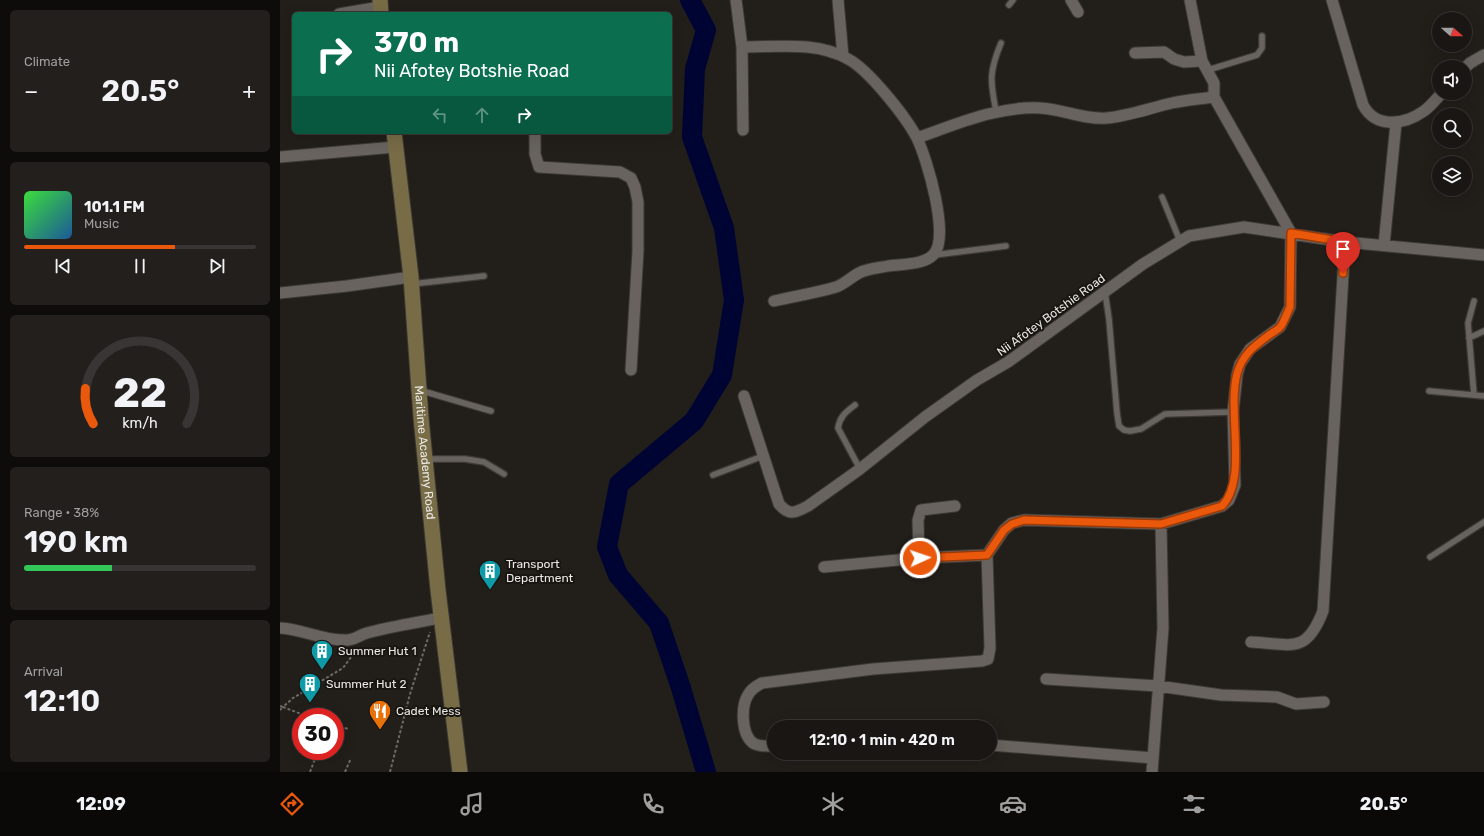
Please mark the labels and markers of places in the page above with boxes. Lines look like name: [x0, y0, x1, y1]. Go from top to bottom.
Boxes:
pin: [1326, 232, 1360, 273]
place label: Transport Department: [506, 557, 574, 585]
building icon: Transport Department: [477, 558, 503, 591]
building icon: Summer Hut 1: [309, 638, 335, 671]
place label: Summer Hut 1: [338, 644, 417, 658]
building icon: Summer Hut 2: [297, 671, 323, 704]
place label: Summer Hut 2: [326, 677, 406, 691]
restaurant icon: Cadet Mess: [367, 698, 393, 731]
place label: Cadet Mess: [396, 704, 461, 718]

